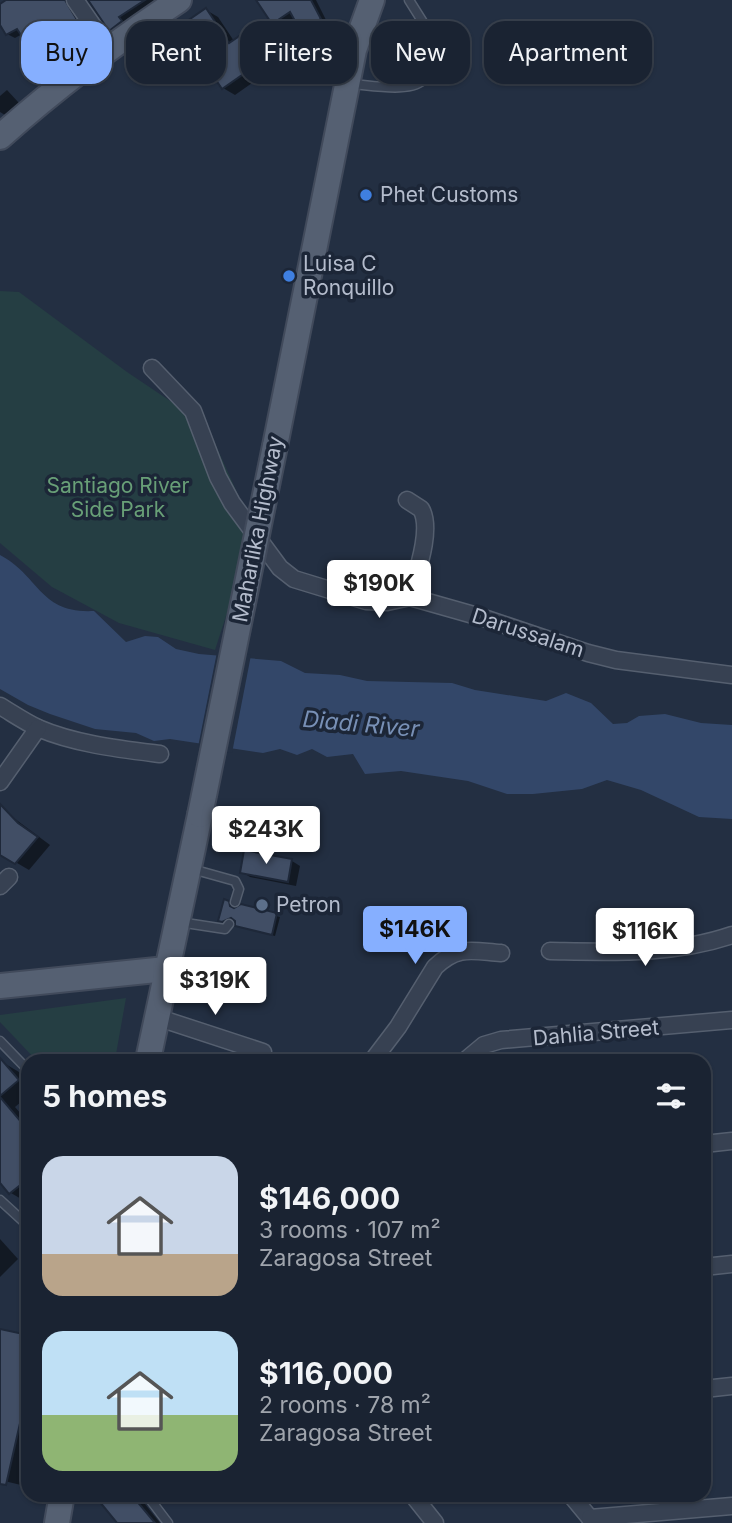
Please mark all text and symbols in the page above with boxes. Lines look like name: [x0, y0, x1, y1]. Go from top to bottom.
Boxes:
chip: Buy: [21, 21, 112, 84]
chip: Rent: [126, 21, 226, 84]
chip: Filters: [240, 21, 357, 84]
chip: New: [371, 21, 470, 84]
chip: Apartment: [484, 21, 652, 84]
place label: Phet Customs: [380, 182, 518, 207]
marker: Phet Customs: [358, 187, 374, 203]
place label: Luisa C Ronquillo: [303, 251, 394, 300]
marker: Luisa C Ronquillo: [281, 268, 297, 284]
street label: Maharlika Highway: [227, 434, 288, 624]
park label: Santiago River Side Park: [47, 473, 190, 522]
pin: $190K: [330, 560, 428, 620]
text: $190K: [343, 569, 415, 597]
street label: Darussalam: [469, 603, 587, 662]
water label: Diadi River: [301, 705, 422, 743]
pin: $243K: [217, 806, 315, 866]
text: $243K: [228, 815, 304, 843]
place label: Petron: [276, 892, 341, 917]
marker: Petron: [254, 897, 270, 913]
pin: $146K: [366, 906, 464, 966]
pin: $116K: [596, 908, 694, 968]
text: $146K: [379, 915, 451, 943]
text: $116K: [612, 917, 678, 945]
pin: $319K: [166, 958, 264, 1017]
text: $319K: [179, 966, 251, 994]
street label: Dahlia Street: [532, 1015, 660, 1050]
icon: filters: [652, 1077, 690, 1115]
text: 5 homes: [42, 1078, 167, 1114]
text: $146,000: [259, 1180, 400, 1216]
icon: home: [98, 1184, 182, 1268]
text: 3 rooms · 107 m²: [259, 1216, 441, 1244]
text: Zaragosa Street: [259, 1244, 432, 1272]
text: $116,000: [259, 1355, 393, 1391]
icon: home: [98, 1359, 182, 1443]
text: 2 rooms · 78 m²: [259, 1391, 431, 1419]
text: Zaragosa Street: [259, 1419, 432, 1447]

